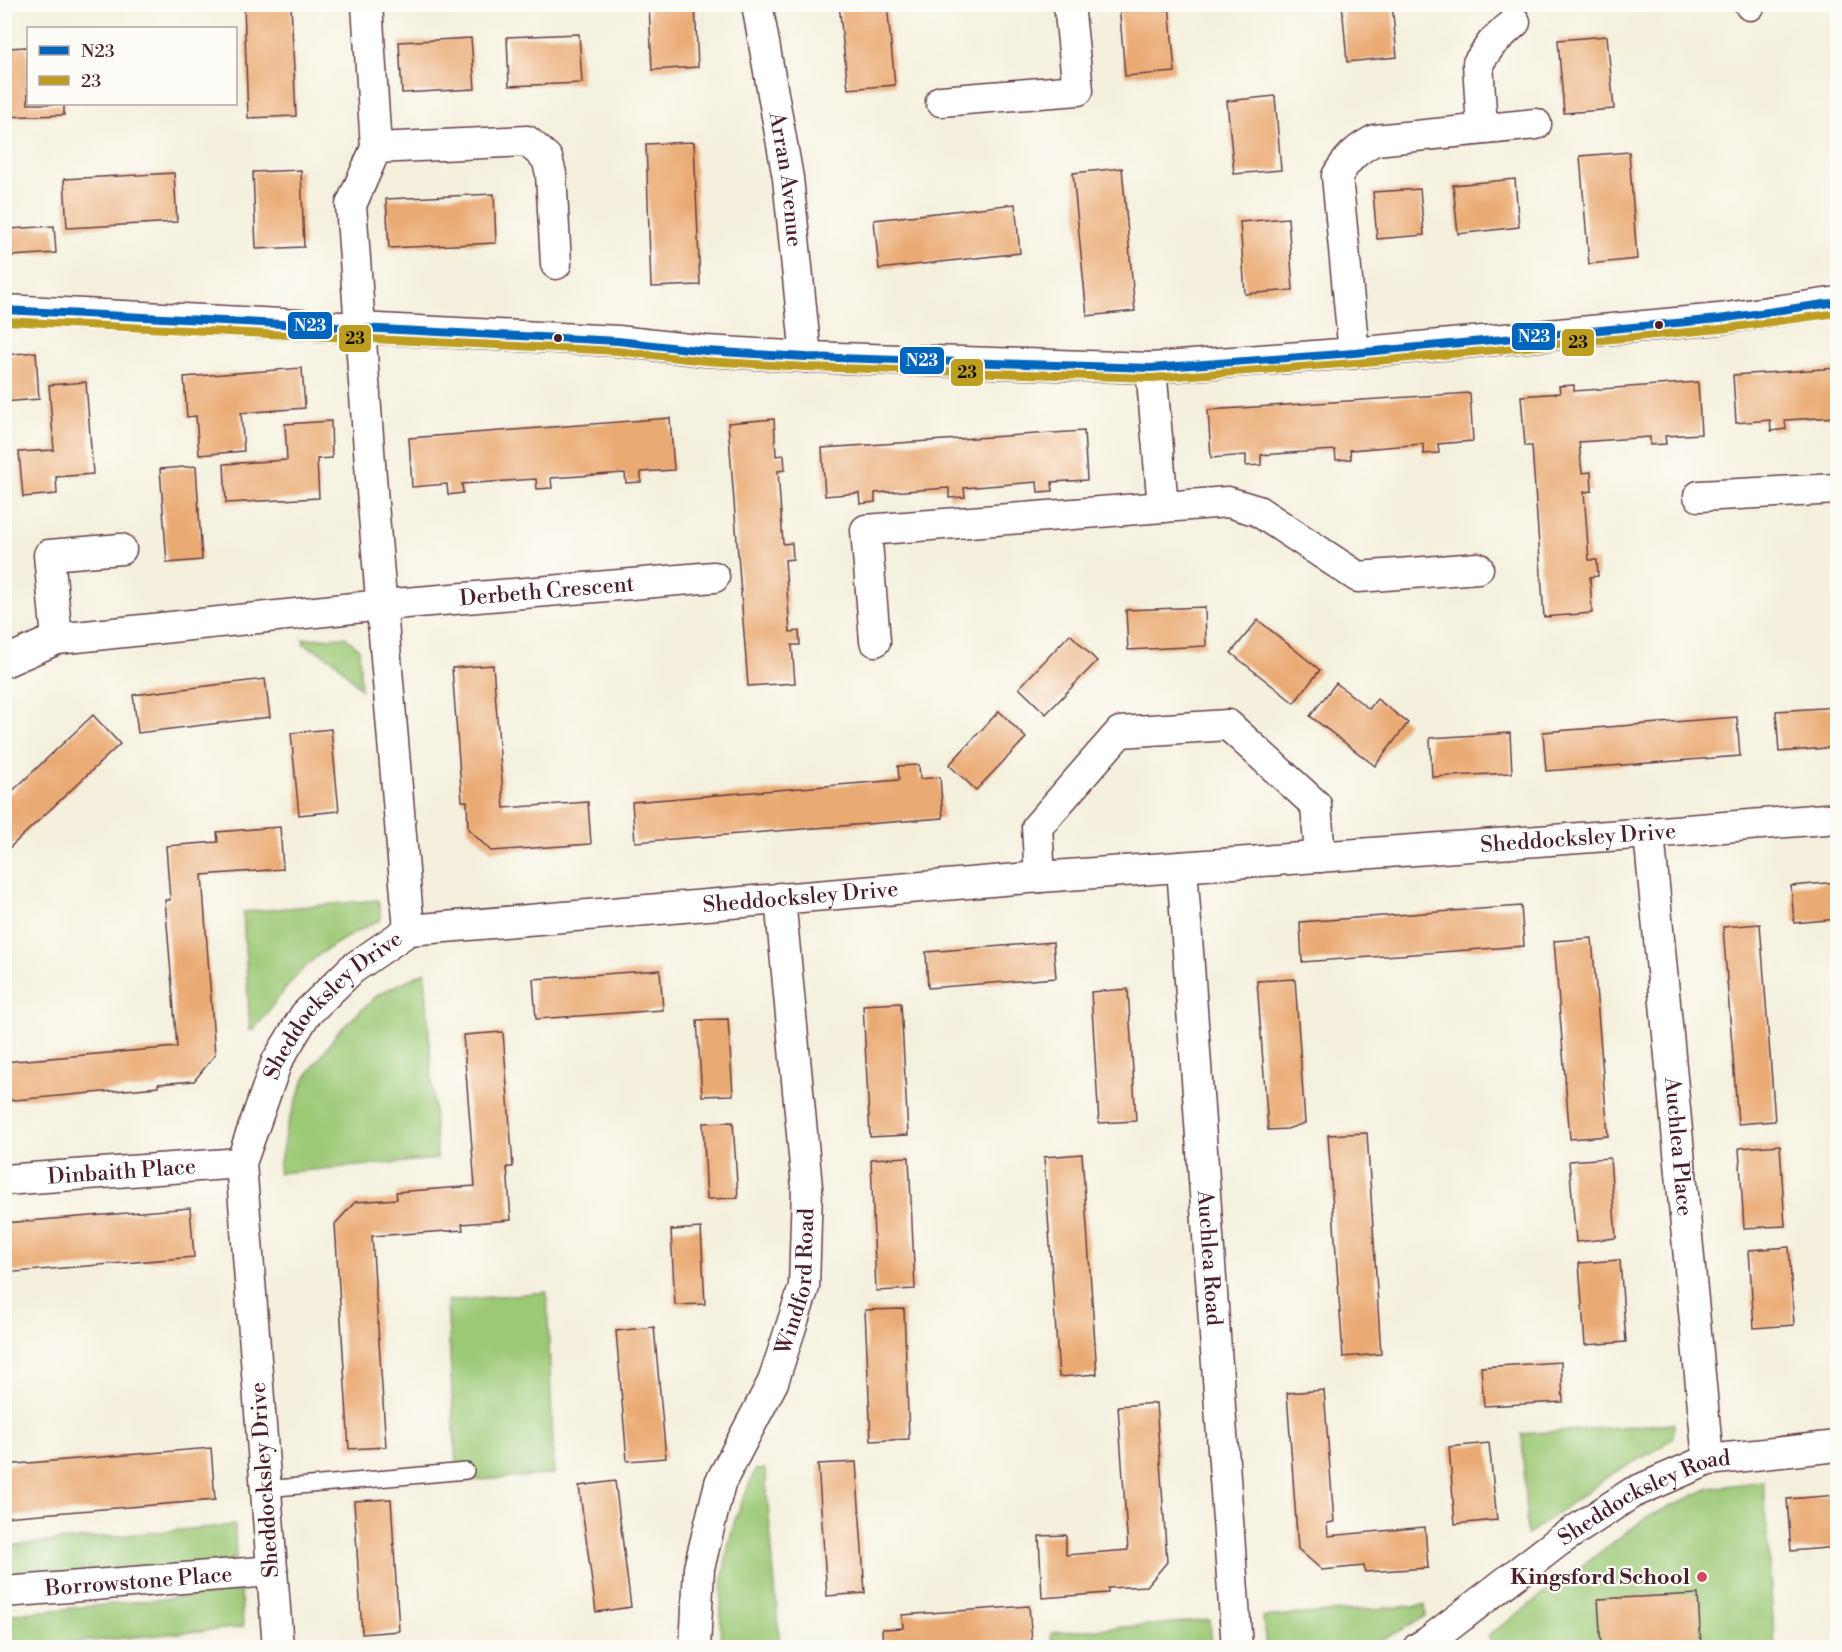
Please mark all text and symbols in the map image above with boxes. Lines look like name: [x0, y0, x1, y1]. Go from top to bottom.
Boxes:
legend: [27, 27, 237, 105]
text: N23: [81, 40, 115, 63]
text: 23: [81, 70, 101, 93]
street label: Arran Avenue: [763, 109, 808, 248]
line badge: N23: [287, 311, 333, 340]
text: N23: [294, 316, 327, 336]
unlabelled marker: [1653, 319, 1665, 331]
line badge: N23: [1511, 322, 1556, 351]
line badge: 23: [338, 324, 372, 353]
text: N23: [1518, 327, 1551, 347]
line badge: 23: [1561, 328, 1595, 357]
text: 23: [345, 329, 365, 349]
unlabelled marker: [552, 332, 564, 344]
text: 23: [1568, 333, 1588, 353]
line badge: N23: [899, 346, 945, 375]
text: N23: [906, 351, 939, 371]
line badge: 23: [950, 358, 984, 387]
text: 23: [957, 363, 977, 383]
street label: Derbeth Crescent: [458, 570, 636, 612]
street label: Sheddocksley Drive: [1479, 817, 1677, 859]
street label: Sheddocksley Drive: [701, 875, 899, 919]
street label: Sheddocksley Drive: [258, 925, 407, 1083]
street label: Auchlea Place: [1658, 1075, 1699, 1217]
street label: Dinbaith Place: [46, 1153, 197, 1190]
street label: Auchlea Road: [1191, 1188, 1228, 1327]
street label: Windford Road: [769, 1207, 820, 1359]
street label: Sheddocksley Drive: [245, 1381, 285, 1579]
street label: Sheddocksley Road: [1553, 1444, 1732, 1552]
street label: Borrowstone Place: [43, 1561, 233, 1602]
place label: Kingsford School: [1510, 1564, 1690, 1591]
marker: Kingsford School: [1695, 1570, 1709, 1584]

